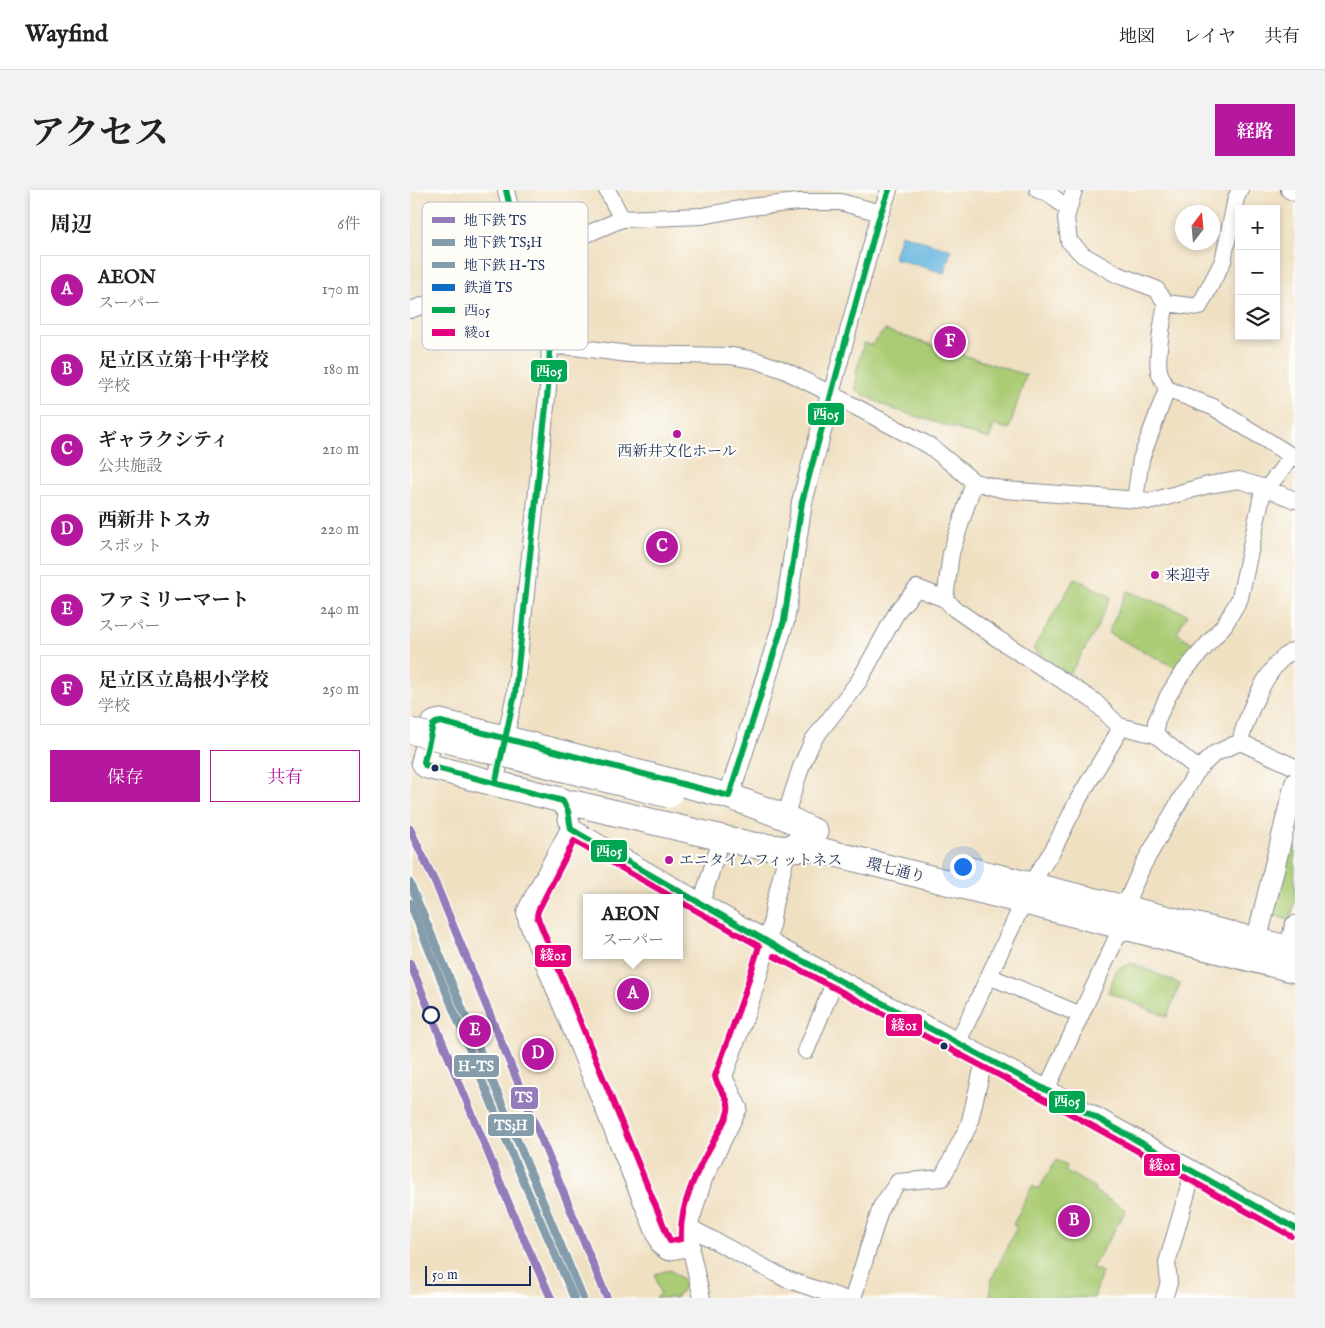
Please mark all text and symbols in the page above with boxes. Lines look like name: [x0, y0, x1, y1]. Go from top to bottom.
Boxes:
text: Wayfind: [25, 19, 108, 50]
text: 地図: [1119, 26, 1155, 49]
text: レイヤ: [1183, 26, 1236, 49]
text: 共有: [1264, 26, 1300, 49]
button: 経路: [1215, 104, 1295, 156]
text: アクセス: [30, 112, 169, 157]
legend: [422, 202, 588, 350]
north arrow: [1175, 205, 1220, 250]
map controls: [1235, 205, 1280, 340]
button: +: [1235, 205, 1280, 250]
text: 周辺: [50, 212, 92, 239]
text: 地下鉄 TS: [464, 212, 526, 230]
text: 6件: [337, 215, 360, 235]
text: 地下鉄 TS;H: [464, 234, 542, 252]
button: −: [1235, 250, 1280, 295]
text: 地下鉄 H-TS: [464, 257, 545, 275]
text: AEON: [98, 266, 156, 290]
text: 鉄道 TS: [464, 279, 512, 297]
text: A: [62, 280, 72, 300]
text: 170 m: [322, 280, 359, 300]
text: スーパー: [98, 294, 160, 314]
button: layers: [1235, 295, 1280, 340]
text: 西05: [464, 302, 490, 320]
pin: F: [934, 323, 966, 361]
text: 綾01: [464, 324, 490, 342]
text: 足立区立第十中学校: [98, 349, 269, 373]
line badge: 西05: [530, 359, 568, 383]
text: B: [62, 360, 72, 380]
text: 180 m: [323, 360, 359, 380]
text: 西05: [536, 363, 562, 381]
text: 学校: [98, 377, 130, 397]
line badge: 西05: [807, 402, 845, 426]
text: 西05: [813, 406, 839, 424]
marker: 西新井文化ホール: [671, 428, 683, 440]
text: ギャラクシティ: [98, 429, 229, 453]
text: C: [61, 440, 73, 460]
text: 210 m: [322, 440, 359, 460]
place label: 西新井文化ホール: [617, 442, 737, 461]
text: 公共施設: [98, 457, 162, 477]
text: 西新井トスカ: [98, 509, 212, 533]
text: D: [61, 520, 73, 540]
text: 220 m: [320, 520, 359, 540]
pin: C: [646, 528, 678, 566]
text: スポット: [98, 537, 162, 557]
place label: 来迎寺: [1165, 566, 1210, 585]
marker: 来迎寺: [1149, 569, 1161, 581]
text: ファミリーマート: [98, 589, 250, 613]
text: E: [61, 600, 73, 620]
text: 240 m: [320, 600, 359, 620]
text: スーパー: [98, 617, 160, 637]
text: 足立区立島根小学校: [98, 669, 269, 693]
text: F: [62, 680, 72, 700]
text: 250 m: [322, 680, 359, 700]
text: 学校: [98, 697, 130, 717]
button: 保存: [50, 750, 200, 802]
button: 共有: [210, 750, 360, 802]
unlabelled marker: [430, 763, 440, 773]
line badge: 西05: [590, 839, 628, 863]
text: 西05: [596, 843, 622, 861]
place label: エニタイムフィットネス: [679, 851, 842, 870]
marker: エニタイムフィットネス: [663, 854, 675, 866]
street label: 環七通り: [864, 854, 927, 887]
your location: [950, 854, 976, 880]
popup: [583, 894, 683, 959]
text: AEON: [602, 903, 660, 927]
text: スーパー: [602, 931, 664, 951]
line badge: 綾01: [534, 944, 572, 968]
text: 綾01: [540, 947, 566, 965]
pin: A: [617, 975, 649, 1013]
unlabelled marker: [422, 1006, 440, 1024]
pin: E: [459, 1012, 491, 1050]
line badge: 綾01: [885, 1013, 923, 1037]
text: 綾01: [891, 1017, 917, 1035]
pin: D: [522, 1035, 554, 1073]
unlabelled marker: [939, 1041, 949, 1051]
line badge: H-TS: [453, 1054, 500, 1078]
text: H-TS: [458, 1058, 494, 1076]
line badge: TS: [510, 1086, 539, 1110]
text: TS: [514, 1089, 533, 1107]
line badge: 西05: [1048, 1090, 1086, 1114]
text: 西05: [1054, 1093, 1080, 1111]
line badge: TS;H: [487, 1113, 535, 1137]
text: TS;H: [493, 1117, 528, 1135]
line badge: 綾01: [1143, 1153, 1181, 1177]
text: 綾01: [1149, 1157, 1175, 1175]
pin: B: [1058, 1202, 1090, 1240]
scale bar: [425, 1263, 531, 1286]
text: 50 m: [432, 1266, 458, 1284]

